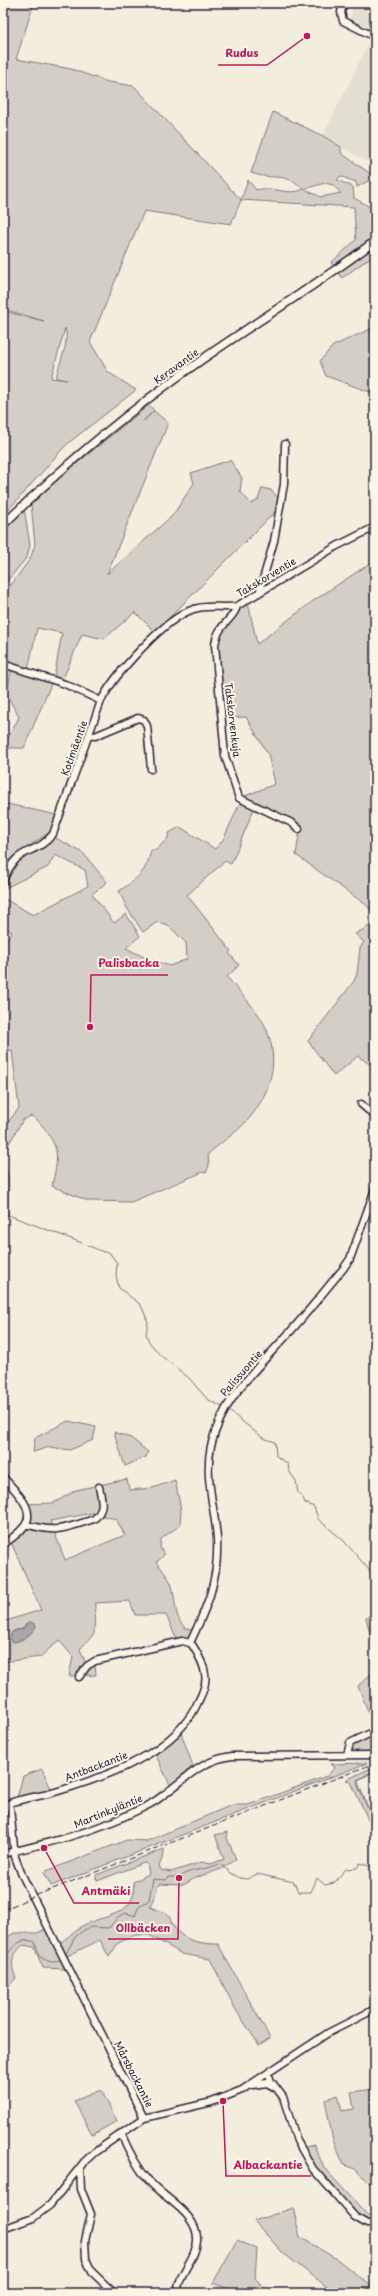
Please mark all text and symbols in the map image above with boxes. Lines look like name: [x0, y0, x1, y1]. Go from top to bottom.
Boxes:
callout: Rudus: [218, 42, 267, 65]
text: Rudus: [225, 44, 259, 61]
street label: Keravantie: [150, 344, 201, 387]
street label: Takskorventie: [233, 553, 298, 600]
street label: Takskorvenkuja: [221, 682, 246, 759]
street label: Kotimäentie: [57, 718, 90, 778]
callout: Palisbacka: [91, 952, 168, 975]
text: Palisbacka: [98, 954, 160, 971]
street label: Palissuontie: [216, 1346, 265, 1399]
street label: Antbackantie: [62, 1747, 130, 1784]
street label: Martinkyläntie: [71, 1790, 145, 1832]
callout: Antmäki: [74, 1880, 139, 1903]
text: Antmäki: [81, 1882, 130, 1899]
callout: Ollbäcken: [108, 1916, 178, 1939]
text: Ollbäcken: [116, 1919, 170, 1936]
street label: Mårsbackantie: [111, 2038, 158, 2110]
callout: Albackantie: [226, 2153, 311, 2176]
text: Albackantie: [233, 2156, 302, 2173]

